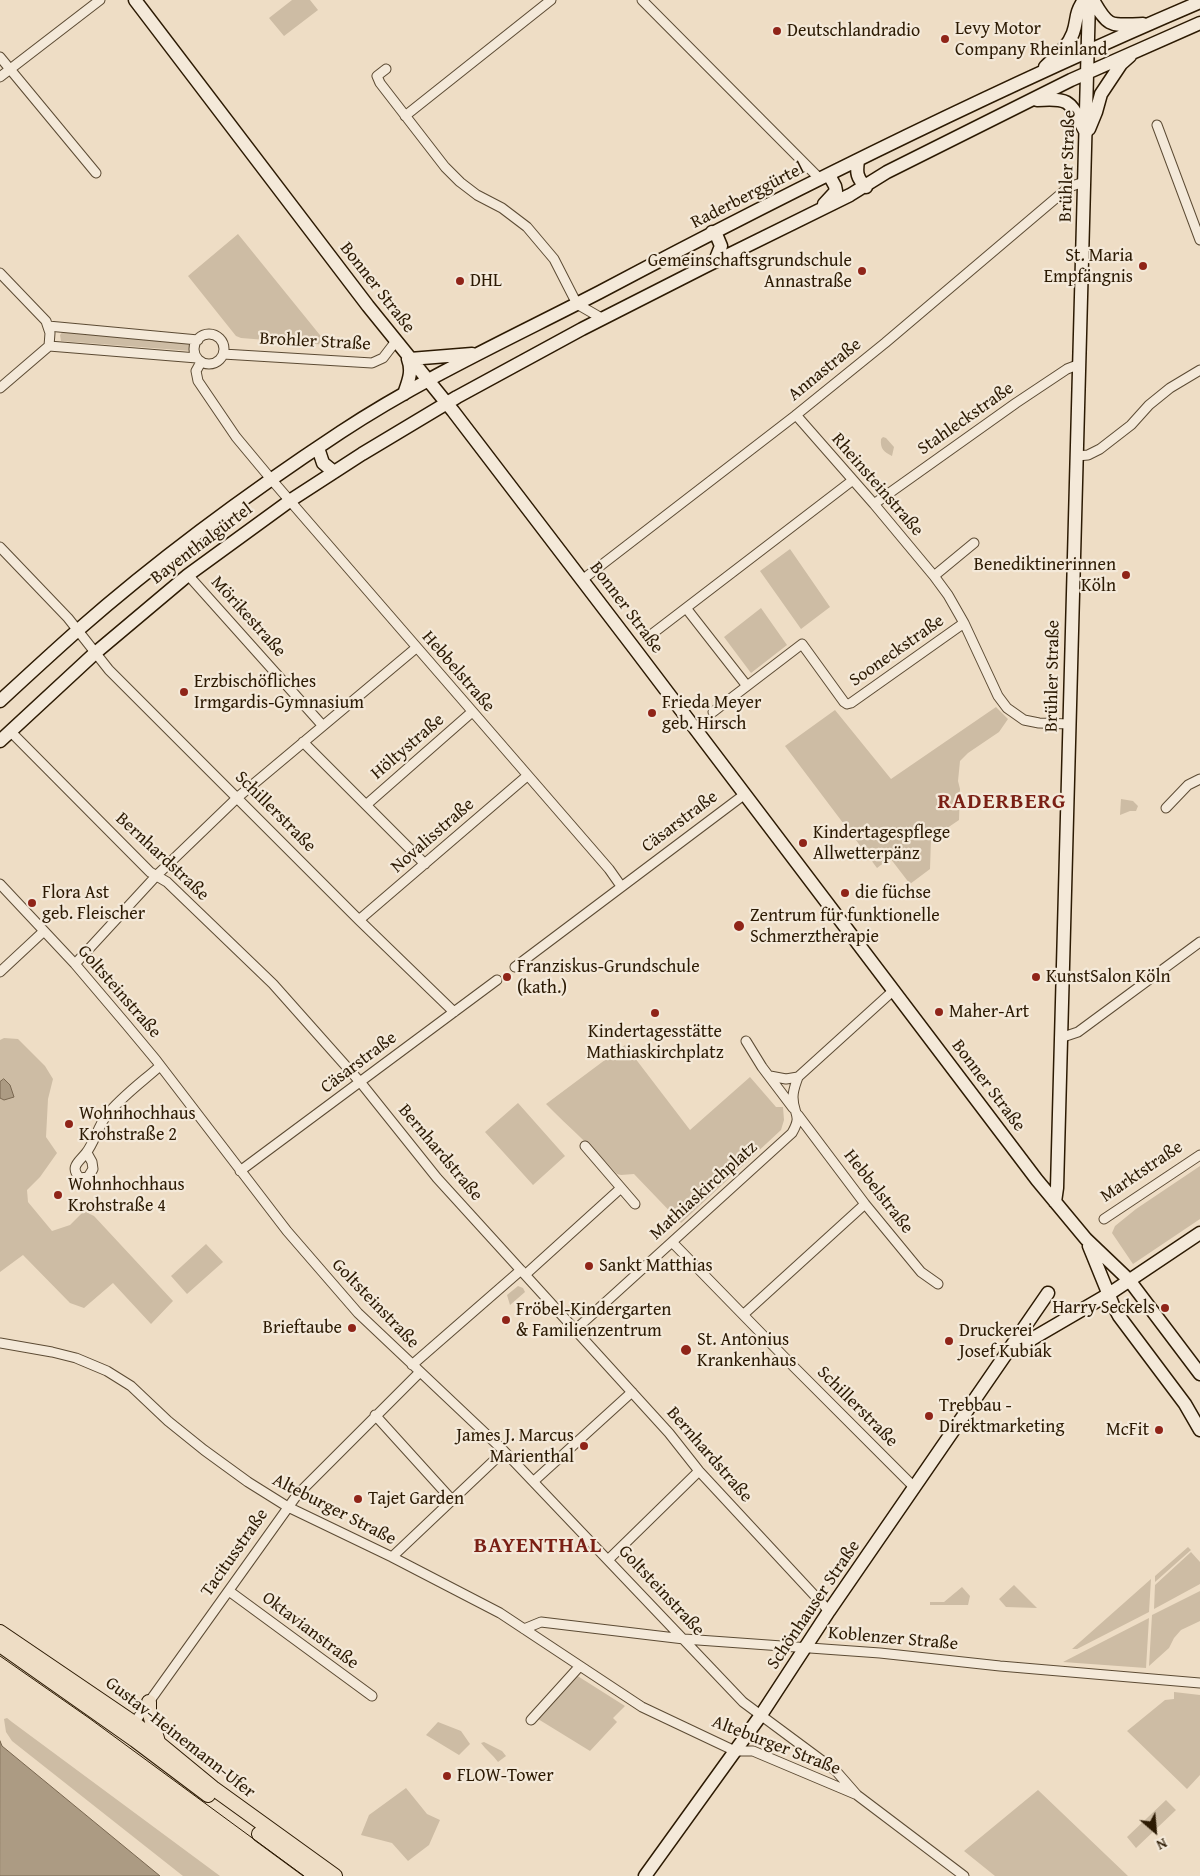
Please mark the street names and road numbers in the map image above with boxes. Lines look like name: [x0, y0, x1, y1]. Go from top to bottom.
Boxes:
street label: Brühler Straße: [1055, 110, 1081, 222]
street label: Raderberggürtel: [688, 158, 808, 234]
street label: Bonner Straße: [335, 238, 419, 338]
street label: Brohler Straße: [259, 328, 371, 356]
street label: Annastraße: [784, 334, 866, 406]
street label: Stahleckstraße: [914, 378, 1018, 460]
street label: Rheinsteinstraße: [826, 429, 928, 541]
street label: Bayenthalgürtel: [147, 499, 257, 589]
street label: Bonner Straße: [584, 558, 668, 658]
street label: Mörikestraße: [206, 572, 290, 662]
street label: Sooneckstraße: [845, 610, 949, 692]
street label: Brühler Straße: [1041, 620, 1065, 732]
street label: Hebbelstraße: [417, 627, 499, 717]
street label: Höltystraße: [367, 709, 449, 785]
street label: Schillerstraße: [230, 767, 320, 857]
street label: Cäsarstraße: [638, 786, 722, 858]
street label: Novalisstraße: [387, 794, 479, 878]
street label: Bernhardstraße: [111, 808, 213, 906]
street label: Goltsteinstraße: [73, 941, 165, 1043]
street label: Cäsarstraße: [317, 1027, 401, 1099]
street label: Bonner Straße: [946, 1036, 1030, 1136]
street label: Bernhardstraße: [393, 1100, 487, 1206]
street label: Mathiaskirchplatz: [646, 1137, 762, 1245]
street label: Marktstraße: [1097, 1137, 1187, 1207]
street label: Hebbelstraße: [838, 1146, 918, 1238]
street label: Goltsteinstraße: [327, 1255, 423, 1353]
street label: Schillerstraße: [812, 1362, 902, 1452]
street label: Bernhardstraße: [662, 1403, 756, 1507]
street label: Alteburger Straße: [269, 1470, 399, 1550]
street label: Tacitusstraße: [197, 1505, 273, 1601]
street label: Schönhauser Straße: [763, 1536, 865, 1674]
street label: Goltsteinstraße: [613, 1541, 709, 1641]
street label: Oktavianstraße: [257, 1588, 363, 1674]
street label: Koblenzer Straße: [827, 1623, 959, 1655]
street label: Gustav-Heinemann-Ufer: [101, 1673, 259, 1803]
street label: Alteburger Straße: [709, 1712, 843, 1780]

